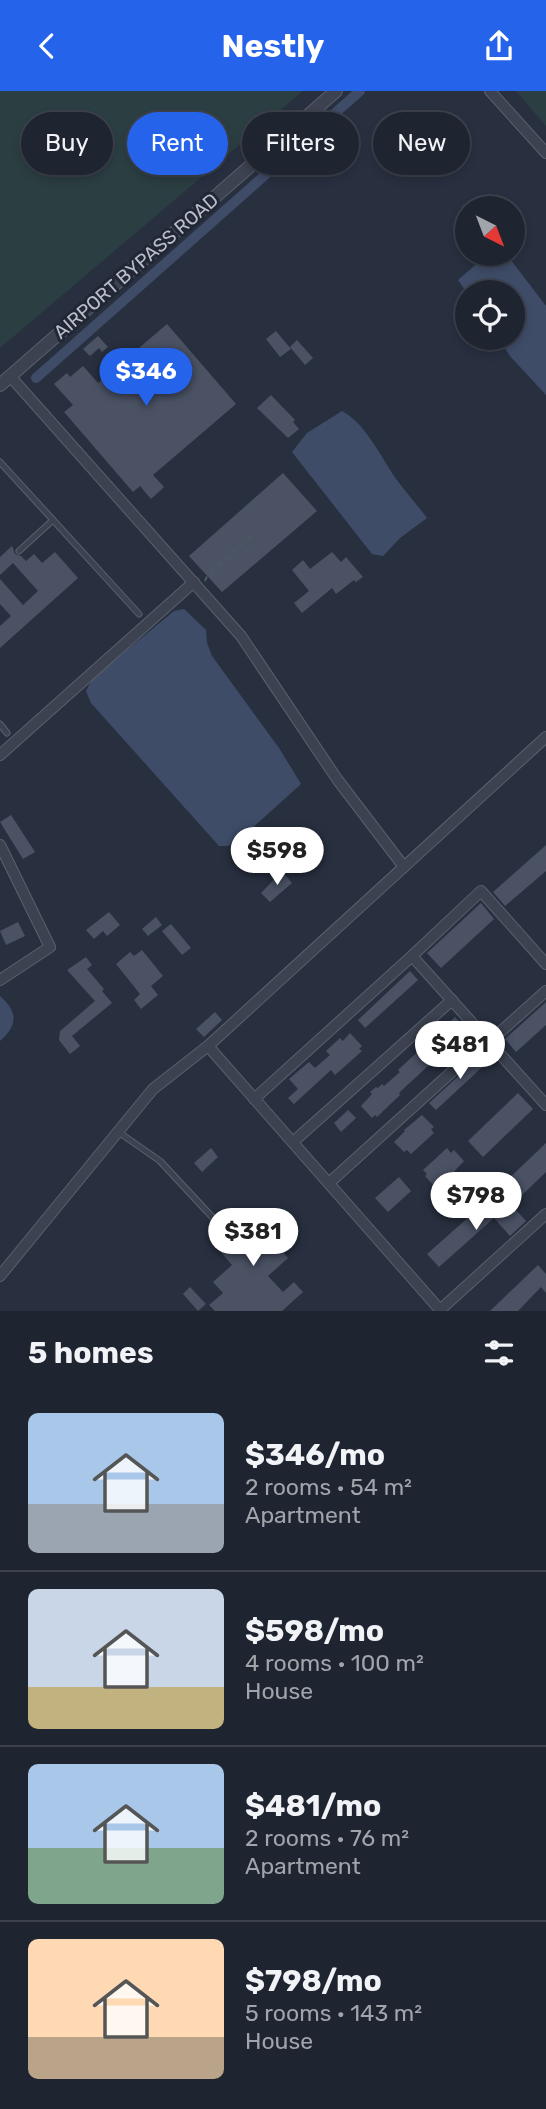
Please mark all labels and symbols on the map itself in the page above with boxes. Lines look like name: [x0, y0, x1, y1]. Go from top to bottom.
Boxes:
street label: AIRPORT BYPASS ROAD: [49, 188, 223, 344]
north arrow: [455, 196, 525, 266]
pin: $346: [105, 349, 187, 408]
pin: $598: [236, 827, 318, 887]
pin: $481: [419, 1021, 501, 1081]
pin: $798: [435, 1173, 517, 1232]
pin: $381: [212, 1209, 294, 1268]

